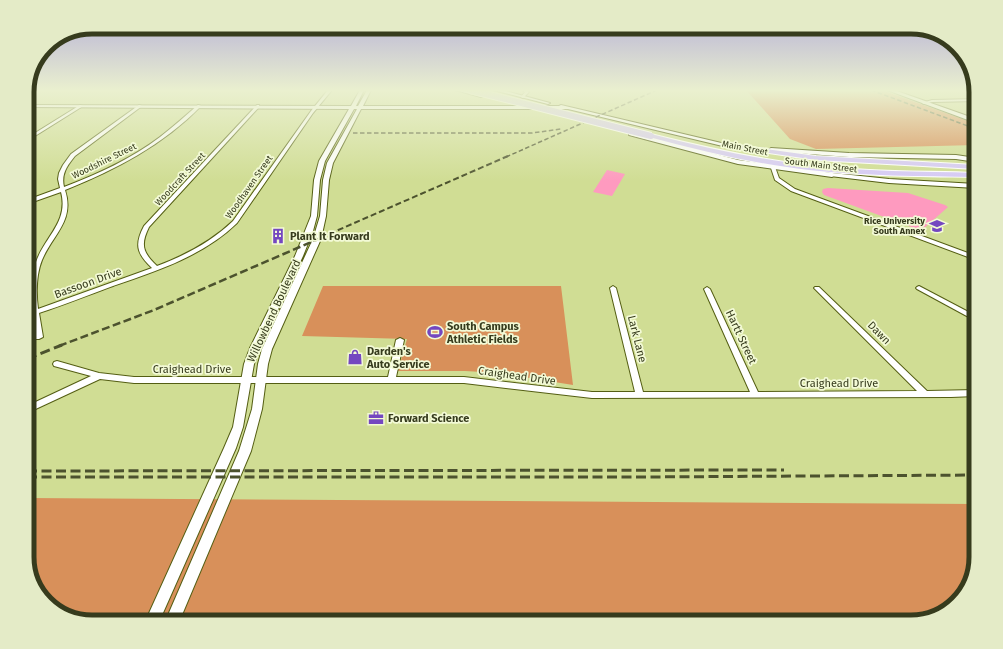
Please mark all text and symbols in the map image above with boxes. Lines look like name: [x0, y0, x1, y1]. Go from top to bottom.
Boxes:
street label: Main Street: [721, 139, 770, 157]
street label: Woodshire Street: [70, 141, 138, 181]
street label: Woodcraft Street: [153, 150, 208, 208]
street label: Woodhaven Street: [223, 153, 275, 220]
street label: South Main Street: [784, 156, 858, 174]
place label: Rice University South Annex: [864, 216, 925, 236]
school or university icon: Rice University South Annex: [928, 217, 946, 235]
building icon: Plant It Forward: [269, 227, 287, 245]
place label: Plant It Forward: [290, 230, 370, 243]
street label: Willowbend Boulevard: [245, 258, 303, 364]
street label: Bassoon Drive: [53, 265, 123, 301]
street label: Hartt Street: [723, 308, 759, 366]
street label: Lark Lane: [625, 314, 649, 364]
street label: Dawn: [865, 319, 893, 347]
place label: South Campus Athletic Fields: [446, 320, 520, 346]
sports icon: South Campus Athletic Fields: [426, 323, 444, 341]
place label: Darden's Auto Service: [366, 345, 430, 371]
shop icon: Darden's Auto Service: [346, 348, 364, 366]
street label: Craighead Drive: [153, 363, 231, 376]
street label: Craighead Drive: [477, 364, 557, 388]
street label: Craighead Drive: [800, 377, 878, 390]
office icon: Forward Science: [367, 409, 385, 427]
place label: Forward Science: [388, 412, 469, 425]

